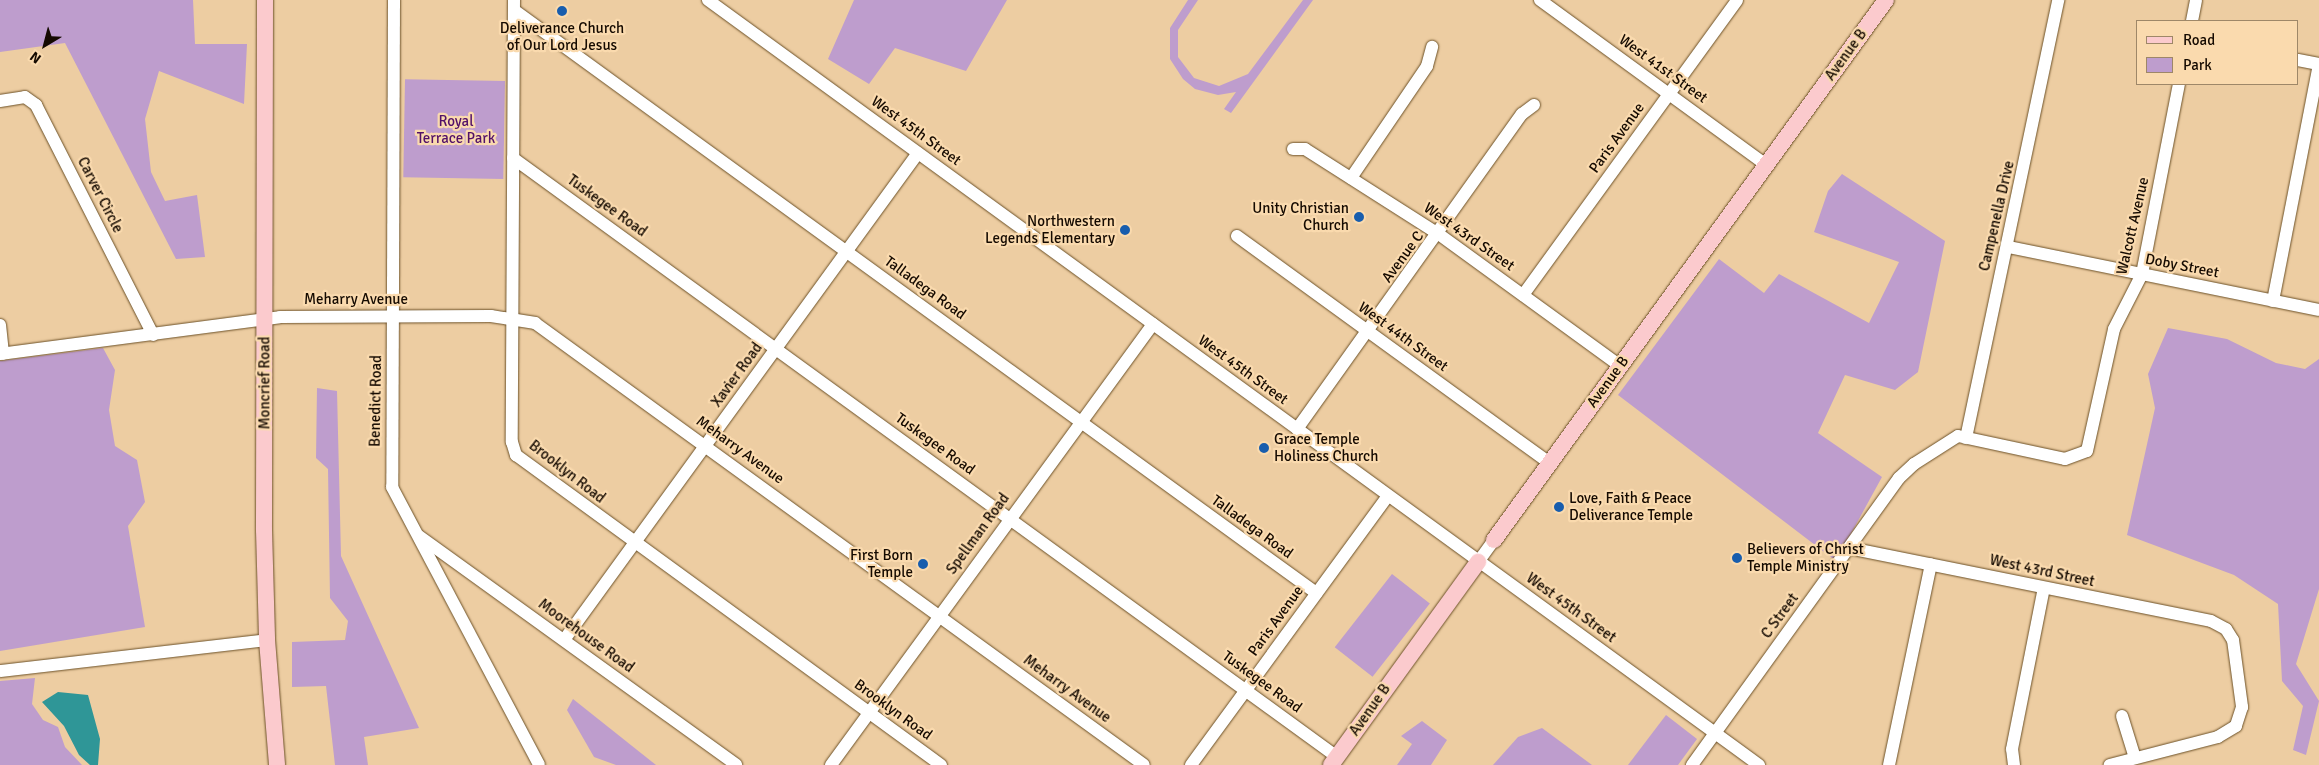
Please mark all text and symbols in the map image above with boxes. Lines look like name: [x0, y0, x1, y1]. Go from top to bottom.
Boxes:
marker: Deliverance Church of Our Lord Jesus: [556, 5, 568, 17]
place label: Deliverance Church of Our Lord Jesus: [500, 19, 624, 54]
north arrow: [20, 20, 70, 70]
legend: [2136, 20, 2299, 85]
street label: Avenue B: [1821, 26, 1871, 84]
street label: West 41st Street: [1615, 31, 1711, 107]
text: Road: [2183, 31, 2215, 49]
text: N: [27, 48, 45, 67]
text: Park: [2183, 56, 2212, 74]
street label: West 45th Street: [868, 92, 964, 170]
street label: Paris Avenue: [1585, 99, 1649, 177]
park label: Royal Terrace Park: [417, 112, 495, 147]
street label: Carver Circle: [73, 154, 127, 236]
street label: Campenella Drive: [1976, 159, 2018, 273]
street label: Tuskegee Road: [564, 171, 650, 241]
street label: Walcott Avenue: [2113, 176, 2153, 276]
place label: Unity Christian Church: [1252, 199, 1349, 234]
street label: West 43rd Street: [1420, 199, 1518, 275]
marker: Unity Christian Church: [1353, 211, 1365, 223]
place label: Northwestern Legends Elementary: [985, 212, 1115, 247]
marker: Northwestern Legends Elementary: [1119, 224, 1131, 236]
street label: Avenue C: [1378, 228, 1428, 286]
street label: Doby Street: [2144, 250, 2220, 282]
street label: Talladega Road: [881, 252, 969, 324]
street label: Meharry Avenue: [304, 291, 408, 309]
street label: West 44th Street: [1355, 298, 1451, 376]
street label: West 45th Street: [1195, 331, 1291, 409]
street label: Moncrief Road: [256, 337, 274, 429]
street label: Xavier Road: [708, 339, 766, 411]
street label: Avenue B: [1583, 353, 1633, 411]
street label: Benedict Road: [366, 355, 386, 447]
street label: Tuskegee Road: [892, 409, 978, 479]
street label: Meharry Avenue: [693, 412, 787, 488]
place label: Grace Temple Holiness Church: [1274, 430, 1378, 465]
street label: Brooklyn Road: [525, 437, 609, 507]
marker: Grace Temple Holiness Church: [1258, 442, 1270, 454]
place label: Love, Faith & Peace Deliverance Temple: [1569, 489, 1693, 524]
street label: Spellman Road: [943, 490, 1013, 578]
street label: Talladega Road: [1208, 491, 1296, 563]
marker: Love, Faith & Peace Deliverance Temple: [1553, 501, 1565, 513]
place label: Believers of Christ Temple Ministry: [1747, 540, 1864, 575]
place label: First Born Temple: [850, 546, 913, 581]
street label: West 43rd Street: [1988, 551, 2096, 591]
marker: Believers of Christ Temple Ministry: [1731, 552, 1743, 564]
marker: First Born Temple: [917, 558, 929, 570]
street label: West 45th Street: [1523, 569, 1619, 647]
street label: Paris Avenue: [1244, 582, 1308, 660]
street label: C Street: [1758, 590, 1802, 642]
street label: Moorehouse Road: [535, 595, 637, 677]
street label: Tuskegee Road: [1219, 647, 1305, 717]
street label: Meharry Avenue: [1020, 651, 1114, 727]
street label: Brooklyn Road: [851, 676, 935, 744]
street label: Avenue B: [1346, 681, 1394, 739]

